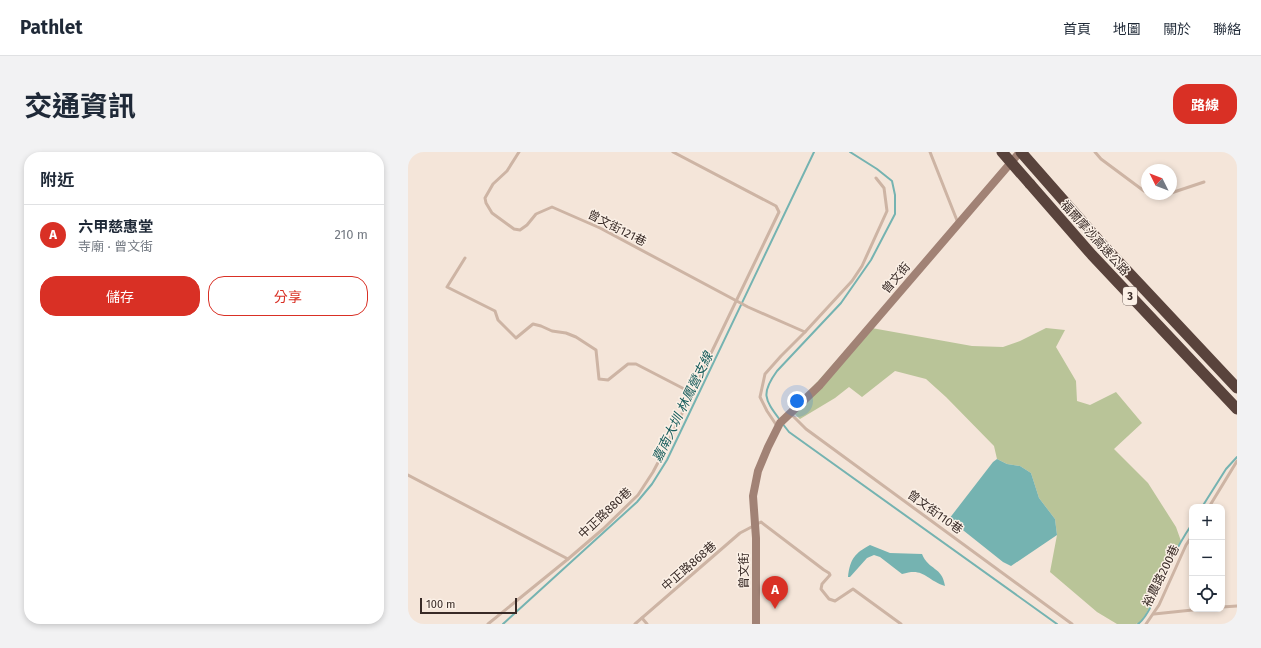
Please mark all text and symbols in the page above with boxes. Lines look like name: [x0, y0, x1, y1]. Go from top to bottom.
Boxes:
text: Pathlet: [20, 16, 83, 39]
text: 首頁: [1063, 21, 1091, 38]
text: 地圖: [1113, 21, 1141, 38]
text: 關於: [1163, 21, 1191, 38]
text: 聯絡: [1213, 21, 1241, 38]
button: 路線: [1173, 84, 1237, 124]
text: 交通資訊: [24, 90, 136, 123]
north arrow: [1141, 164, 1177, 200]
text: 附近: [40, 170, 74, 191]
street label: 福爾摩沙高速公路: [1058, 198, 1132, 278]
street label: 曾文街121巷: [585, 207, 649, 249]
text: 六甲慈惠堂: [78, 218, 153, 236]
text: A: [49, 227, 57, 242]
text: 210 m: [334, 227, 368, 242]
text: 寺廟 · 曾文街: [78, 239, 153, 254]
street label: 曾文街: [879, 260, 913, 296]
button: 儲存: [40, 276, 200, 316]
button: 分享: [208, 276, 368, 316]
road number: 3: [1123, 287, 1137, 305]
water label: 嘉南大圳 林鳳營支線: [649, 348, 716, 465]
your location: [787, 391, 807, 411]
street label: 中正路880巷: [575, 485, 635, 541]
street label: 曾文街110巷: [905, 487, 965, 537]
map controls: [1189, 504, 1225, 612]
button: +: [1189, 504, 1225, 540]
street label: 中正路868巷: [659, 539, 719, 593]
button: −: [1189, 540, 1225, 576]
street label: 裕農路200巷: [1140, 543, 1182, 609]
street label: 曾文街: [737, 553, 751, 589]
pin: A: [762, 576, 788, 609]
button: locate: [1189, 576, 1225, 612]
scale bar: [420, 596, 517, 615]
text: 100 m: [426, 598, 455, 611]

